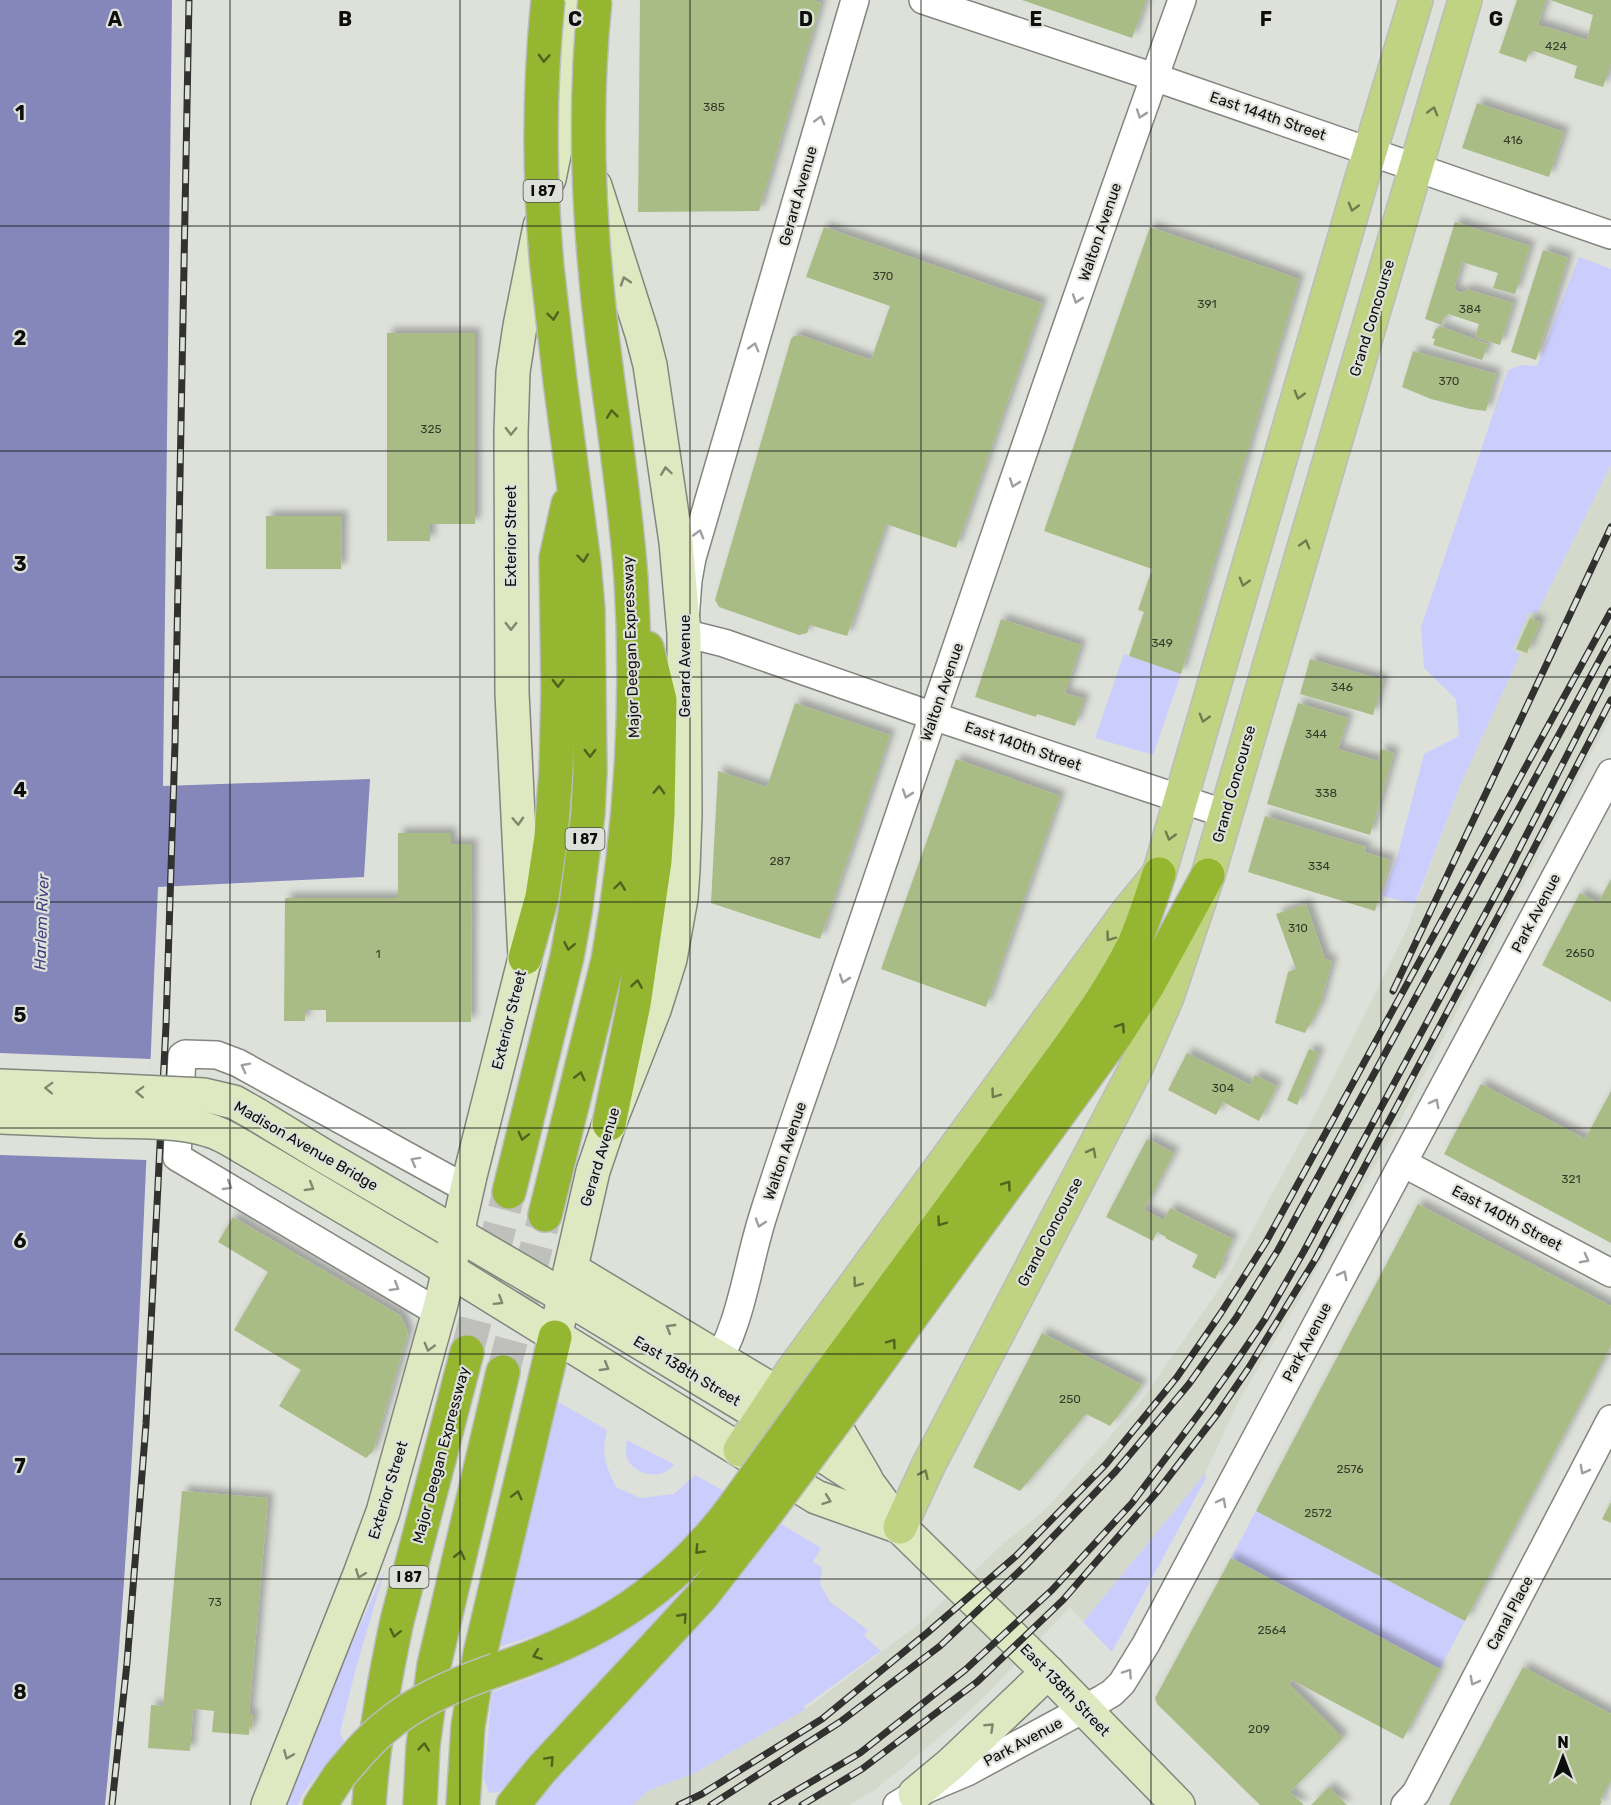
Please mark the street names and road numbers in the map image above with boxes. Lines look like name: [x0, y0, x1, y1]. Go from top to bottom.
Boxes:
street label: East 144th Street: [1208, 88, 1329, 144]
street label: Gerard Avenue: [775, 144, 821, 248]
road number: I 87: [524, 180, 562, 202]
street label: Walton Avenue: [1075, 180, 1125, 284]
street label: Grand Concourse: [1346, 257, 1398, 379]
street label: Exterior Street: [502, 485, 520, 587]
street label: Major Deegan Expressway: [619, 556, 643, 738]
street label: Gerard Avenue: [676, 615, 694, 717]
street label: Walton Avenue: [917, 640, 967, 744]
street label: East 140th Street: [962, 718, 1084, 774]
street label: Grand Concourse: [1209, 723, 1259, 845]
road number: I 87: [566, 828, 604, 850]
street label: Park Avenue: [1508, 870, 1564, 956]
street label: Exterior Street: [488, 968, 530, 1072]
street label: Madison Avenue Bridge: [231, 1097, 381, 1195]
street label: Walton Avenue: [760, 1099, 810, 1203]
street label: Gerard Avenue: [576, 1105, 624, 1209]
street label: Grand Concourse: [1014, 1174, 1086, 1290]
street label: East 140th Street: [1449, 1181, 1565, 1255]
street label: Park Avenue: [1279, 1299, 1335, 1385]
street label: East 138th Street: [630, 1332, 744, 1410]
street label: Major Deegan Expressway: [409, 1365, 473, 1545]
street label: Exterior Street: [365, 1439, 412, 1541]
road number: I 87: [390, 1566, 428, 1588]
street label: Canal Place: [1483, 1573, 1537, 1653]
street label: East 138th Street: [1016, 1640, 1114, 1740]
street label: Park Avenue: [980, 1714, 1066, 1770]

